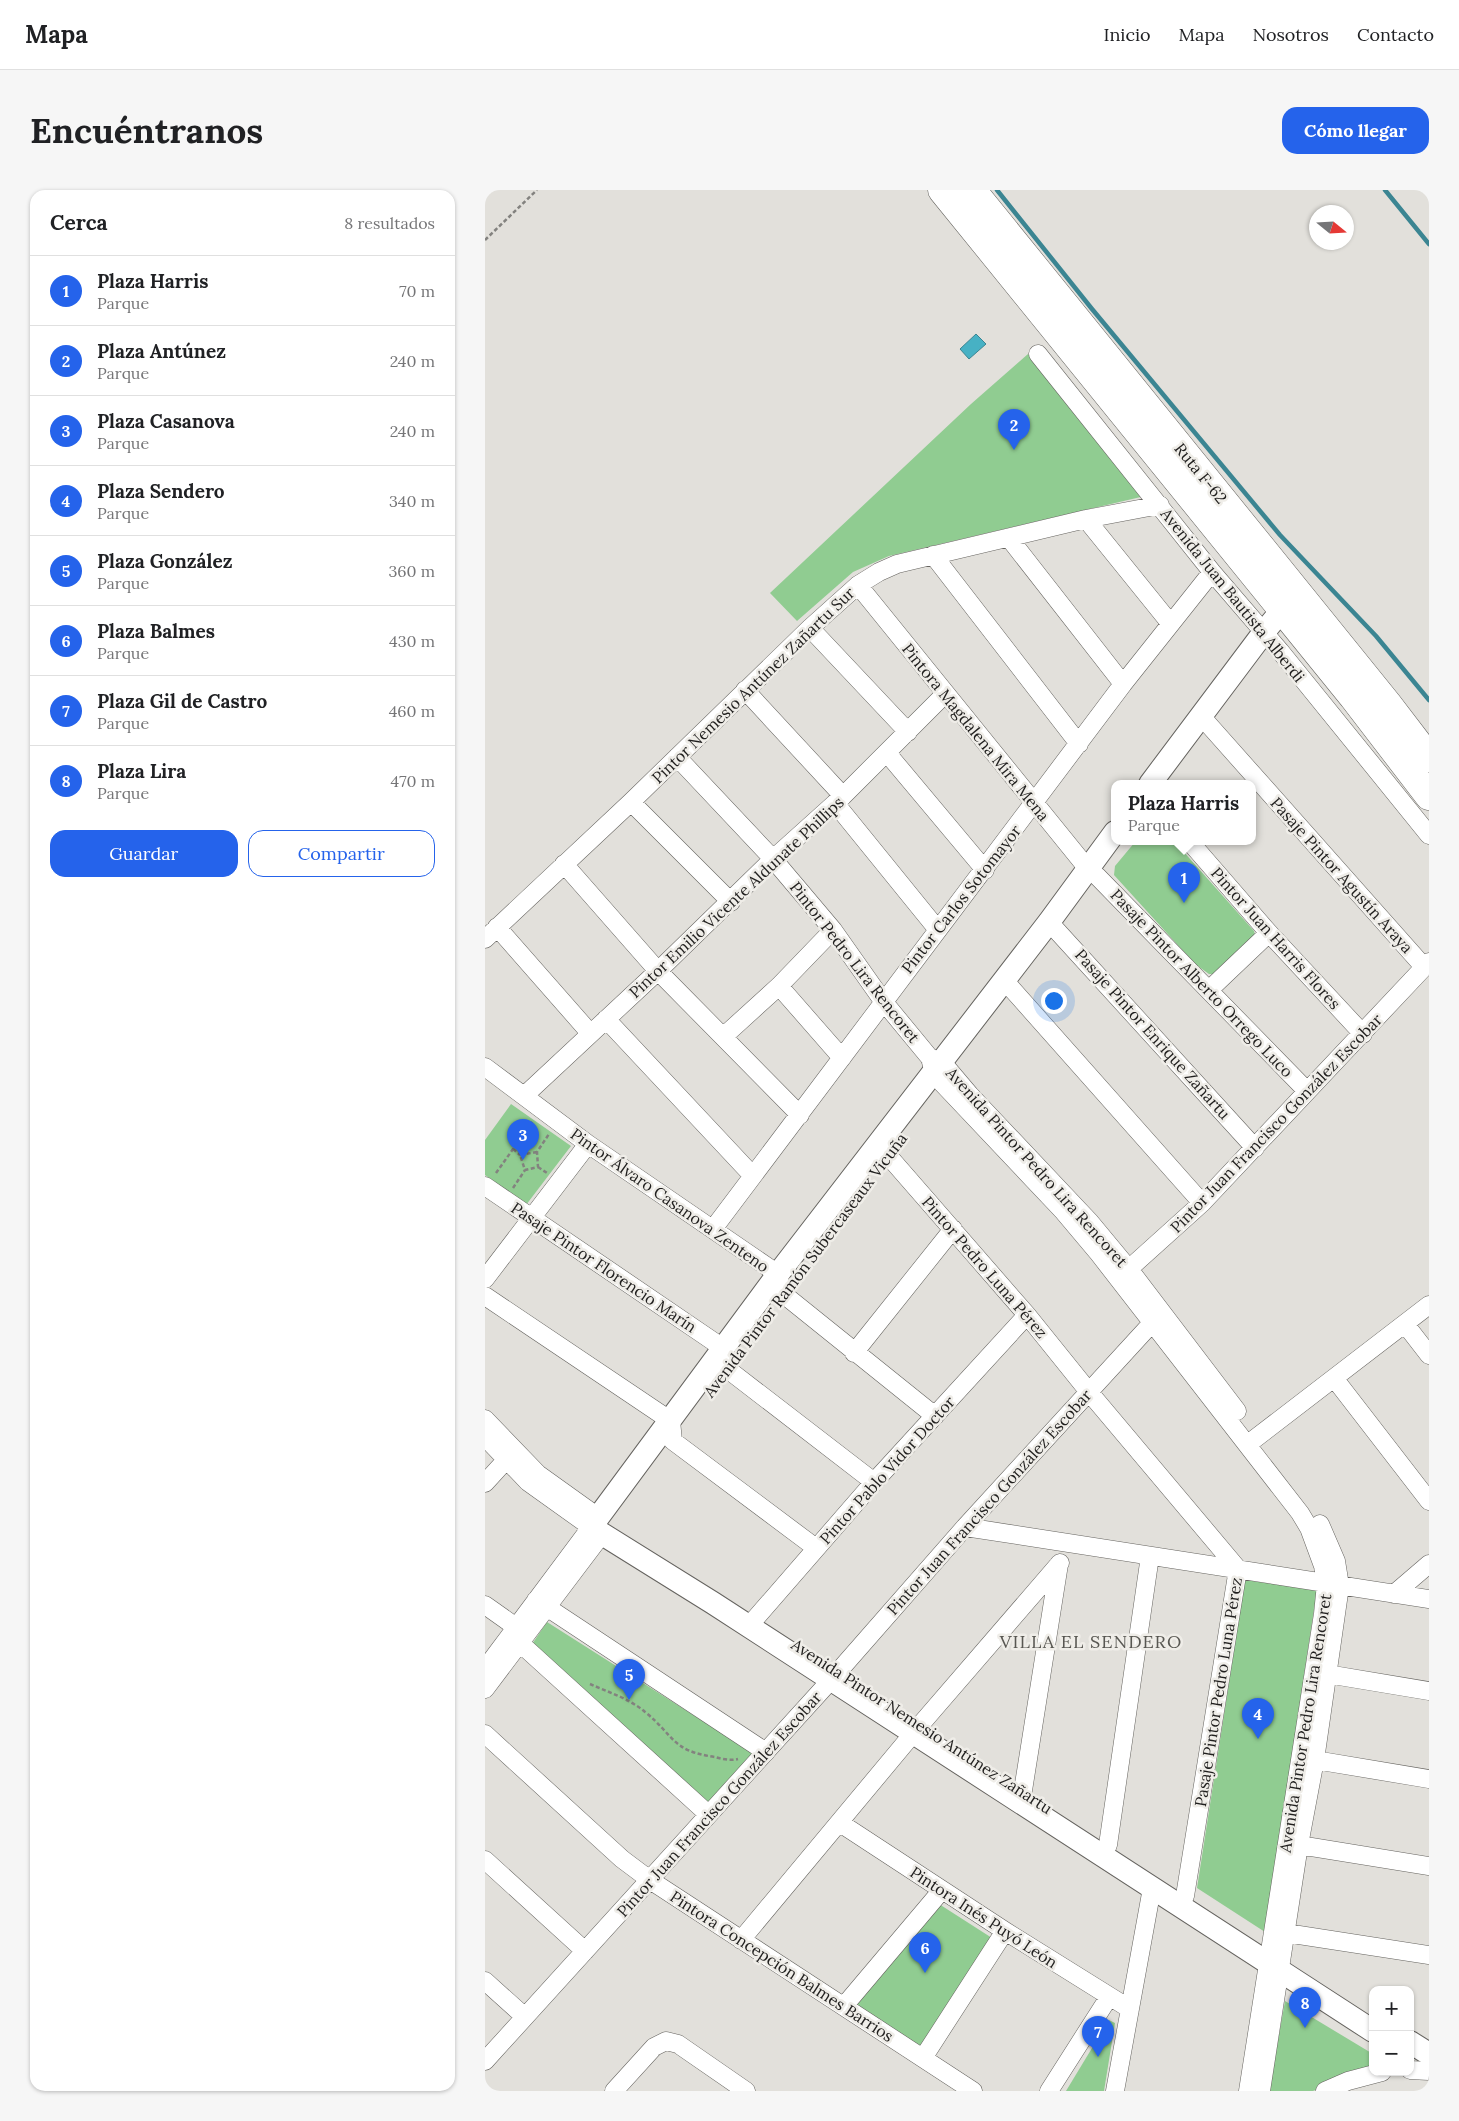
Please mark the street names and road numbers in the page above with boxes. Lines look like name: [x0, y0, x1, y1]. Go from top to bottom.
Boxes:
street label: Ruta F-62: [1170, 439, 1232, 507]
street label: Avenida Juan Bautista Alberdi: [1156, 503, 1309, 686]
street label: Pintor Nemesio Antúnez Zañartu Sur: [647, 583, 859, 787]
street label: Pintora Magdalena Mira Mena: [898, 639, 1054, 825]
street label: Pintor Emilio Vicente Aldunate Phillips: [624, 792, 848, 1002]
street label: Pasaje Pintor Agustín Araya: [1267, 793, 1417, 957]
street label: Pintor Carlos Sotomayor: [897, 821, 1025, 977]
street label: Pintor Juan Harris Flores: [1207, 863, 1345, 1013]
street label: Pintor Pedro Lira Rencoret: [786, 877, 925, 1047]
street label: Pasaje Pintor Alberto Orrego Luco: [1107, 885, 1297, 1081]
street label: Pasaje Pintor Enrique Zañartu: [1071, 945, 1235, 1124]
street label: Pintor Juan Francisco González Escobar: [1166, 1009, 1386, 1237]
street label: Avenida Pintor Pedro Lira Rencoret: [941, 1062, 1133, 1272]
street label: Pintor Álvaro Casanova Zenteno: [567, 1124, 773, 1276]
street label: Avenida Pintor Ramón Subercaseaux Vicuña: [698, 1129, 911, 1402]
street label: Pintor Pedro Luna Pérez: [918, 1192, 1052, 1342]
street label: Pasaje Pintor Florencio Marín: [507, 1197, 701, 1337]
street label: Pintor Juan Francisco González Escobar: [882, 1385, 1096, 1619]
street label: Pintor Pablo Vidor Doctor: [815, 1392, 959, 1548]
street label: Pasaje Pintor Pedro Luna Pérez: [1190, 1576, 1246, 1808]
street label: Avenida Pintor Pedro Lira Rencoret: [1274, 1591, 1335, 1855]
street label: Avenida Pintor Nemesio Antúnez Zañartu: [787, 1633, 1057, 1818]
street label: Pintor Juan Francisco González Escobar: [612, 1687, 826, 1921]
street label: Pintora Inés Puyó León: [907, 1862, 1062, 1972]
street label: Pintora Concepción Balmes Barrios: [667, 1886, 897, 2046]

